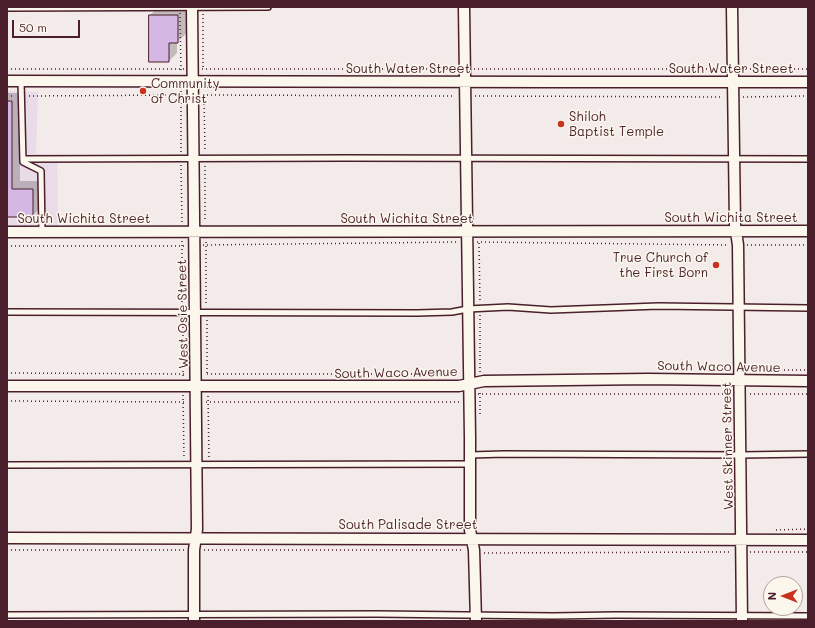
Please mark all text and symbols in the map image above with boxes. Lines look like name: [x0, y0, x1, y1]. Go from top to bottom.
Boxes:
scale bar: [14, 12, 82, 38]
text: 50 m: [19, 19, 47, 35]
street label: South Water Street: [346, 61, 470, 77]
street label: South Water Street: [669, 61, 793, 77]
place label: Community of Christ: [151, 76, 220, 107]
marker: Community of Christ: [138, 86, 148, 96]
place label: Shiloh Baptist Temple: [569, 109, 664, 140]
marker: Shiloh Baptist Temple: [556, 119, 566, 129]
street label: South Wichita Street: [664, 210, 798, 226]
street label: South Wichita Street: [17, 211, 151, 227]
street label: South Wichita Street: [340, 211, 474, 227]
place label: True Church of the First Born: [613, 250, 708, 281]
street label: West Osie Street: [174, 259, 192, 369]
marker: True Church of the First Born: [711, 260, 721, 270]
street label: South Waco Avenue: [657, 358, 781, 376]
street label: South Waco Avenue: [334, 364, 458, 382]
street label: West Skinner Street: [719, 382, 737, 510]
street label: South Palisade Street: [339, 517, 477, 533]
north arrow: [763, 576, 803, 616]
text: N: [764, 592, 779, 600]

